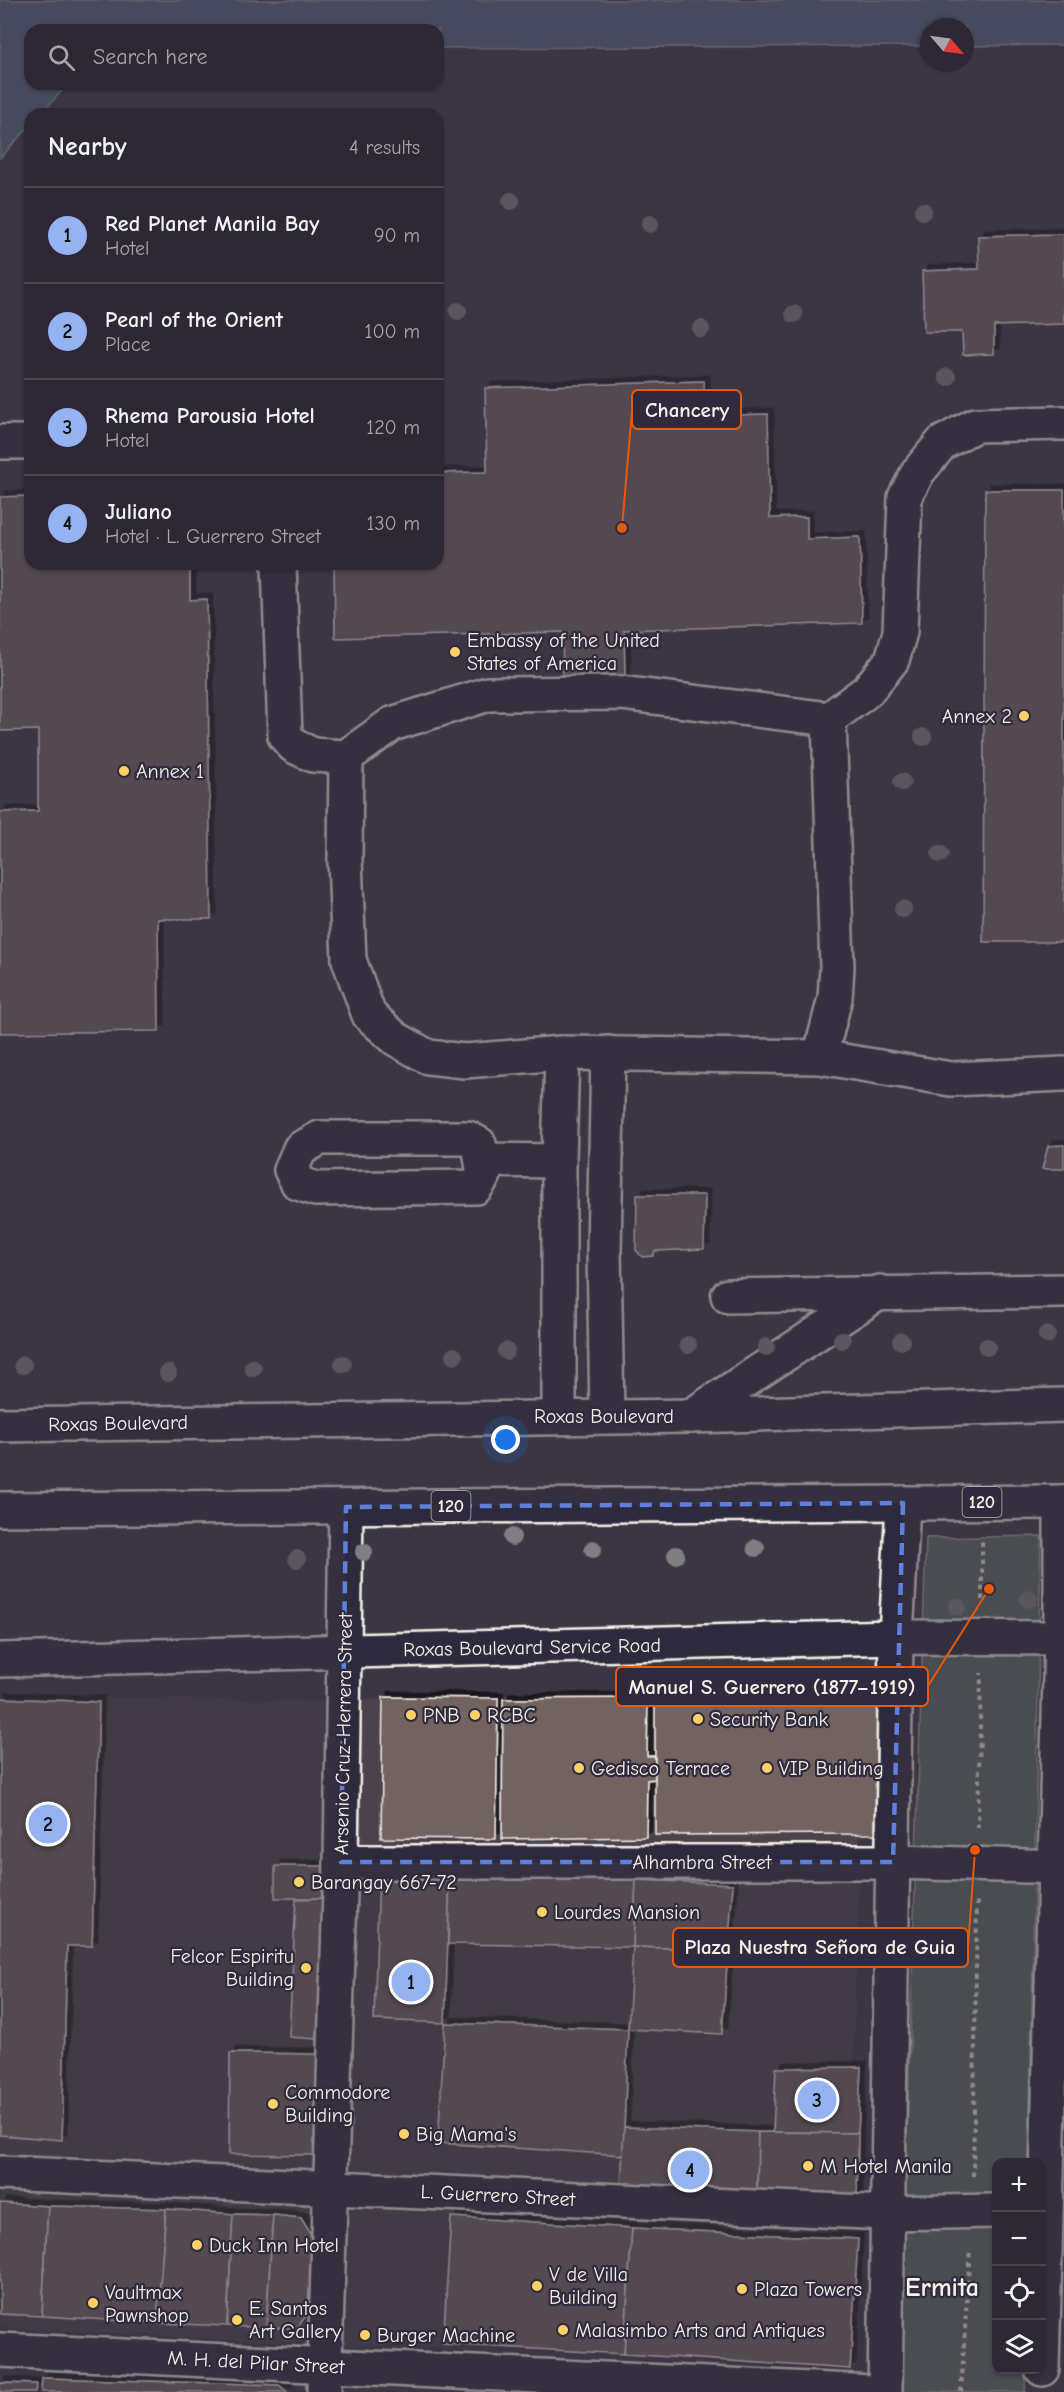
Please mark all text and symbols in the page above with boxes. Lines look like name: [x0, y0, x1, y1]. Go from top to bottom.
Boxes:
north arrow: [920, 18, 974, 72]
search box: [24, 24, 444, 90]
icon: search: [45, 41, 78, 74]
text: Search here: [93, 44, 208, 70]
text: Nearby: [48, 132, 127, 162]
text: 4 results: [349, 136, 420, 159]
text: Red Planet Manila Bay: [105, 211, 319, 237]
text: 1: [64, 224, 71, 247]
text: 90 m: [374, 224, 420, 247]
text: Hotel: [105, 237, 149, 260]
text: Pearl of the Orient: [105, 307, 283, 333]
text: 2: [63, 320, 72, 343]
text: 100 m: [365, 320, 420, 343]
text: Place: [105, 333, 151, 356]
callout: Chancery: [632, 390, 741, 429]
text: Chancery: [645, 398, 729, 422]
text: Rhema Parousia Hotel: [105, 403, 315, 429]
text: 3: [63, 416, 72, 439]
text: 120 m: [366, 416, 420, 439]
text: Hotel: [105, 429, 149, 452]
text: Juliano: [105, 499, 172, 525]
text: 4: [63, 512, 72, 535]
text: 130 m: [367, 512, 420, 535]
text: Hotel · L. Guerrero Street: [105, 525, 321, 548]
place label: Embassy of the United States of America: [467, 629, 660, 675]
marker: Embassy of the United States of America: [448, 645, 462, 659]
place label: Annex 2: [942, 705, 1012, 728]
marker: Annex 2: [1017, 709, 1031, 723]
place label: Annex 1: [136, 760, 204, 783]
marker: Annex 1: [117, 764, 131, 778]
street label: Roxas Boulevard: [534, 1405, 674, 1428]
street label: Roxas Boulevard: [48, 1411, 188, 1436]
your location: [491, 1425, 520, 1454]
road number: 120: [962, 1487, 1002, 1517]
road number: 120: [432, 1491, 470, 1521]
street label: Arsenio Cruz-Herrera Street: [330, 1611, 357, 1855]
street label: Roxas Boulevard Service Road: [403, 1634, 661, 1661]
callout: Manuel S. Guerrero (1877–1919): [616, 1667, 928, 1706]
text: Manuel S. Guerrero (1877–1919): [628, 1675, 916, 1699]
place label: PNB: [423, 1704, 460, 1727]
place label: RCBC: [487, 1704, 536, 1727]
marker: PNB: [404, 1708, 418, 1722]
marker: RCBC: [468, 1708, 482, 1722]
place label: Security Bank: [710, 1708, 829, 1731]
marker: Security Bank: [691, 1712, 705, 1726]
place label: Gedisco Terrace: [591, 1757, 730, 1780]
place label: VIP Building: [779, 1757, 884, 1780]
marker: Gedisco Terrace: [572, 1761, 586, 1775]
marker: VIP Building: [760, 1761, 774, 1775]
pin: 2: [28, 1802, 68, 1846]
street label: Alhambra Street: [633, 1851, 773, 1874]
place label: Barangay 667-72: [311, 1871, 457, 1894]
marker: Barangay 667-72: [292, 1875, 306, 1889]
place label: Lourdes Mansion: [554, 1901, 700, 1924]
marker: Lourdes Mansion: [535, 1905, 549, 1919]
callout: Plaza Nuestra Señora de Guia: [673, 1928, 968, 1967]
text: Plaza Nuestra Señora de Guia: [685, 1935, 955, 1959]
place label: Felcor Espiritu Building: [170, 1945, 294, 1991]
pin: 1: [392, 1960, 430, 2004]
marker: Felcor Espiritu Building: [299, 1961, 313, 1975]
pin: 3: [798, 2078, 836, 2122]
place label: Commodore Building: [285, 2081, 390, 2127]
marker: Commodore Building: [266, 2097, 280, 2111]
place label: Big Mama's: [416, 2123, 516, 2146]
marker: Big Mama's: [397, 2127, 411, 2141]
pin: 4: [670, 2148, 710, 2192]
place label: M Hotel Manila: [820, 2155, 952, 2178]
map controls: [992, 2158, 1046, 2374]
button: +: [992, 2158, 1046, 2212]
marker: M Hotel Manila: [801, 2159, 815, 2173]
street label: L. Guerrero Street: [420, 2180, 577, 2211]
button: −: [992, 2212, 1046, 2266]
place label: Duck Inn Hotel: [209, 2234, 339, 2257]
marker: Duck Inn Hotel: [190, 2238, 204, 2252]
place label: V de Villa Building: [549, 2263, 628, 2309]
button: locate: [992, 2266, 1046, 2320]
district label: Ermita: [905, 2273, 979, 2303]
place label: Plaza Towers: [754, 2278, 862, 2301]
marker: V de Villa Building: [530, 2279, 544, 2293]
place label: Vaultmax Pawnshop: [105, 2281, 189, 2327]
marker: Plaza Towers: [735, 2282, 749, 2296]
marker: Vaultmax Pawnshop: [86, 2296, 100, 2310]
place label: E. Santos Art Gallery: [249, 2297, 341, 2343]
marker: E. Santos Art Gallery: [230, 2313, 244, 2327]
place label: Malasimbo Arts and Antiques: [575, 2319, 825, 2342]
button: layers: [992, 2320, 1046, 2374]
marker: Malasimbo Arts and Antiques: [556, 2323, 570, 2337]
place label: Burger Machine: [377, 2324, 515, 2347]
marker: Burger Machine: [358, 2328, 372, 2342]
street label: M. H. del Pilar Street: [167, 2346, 346, 2379]

